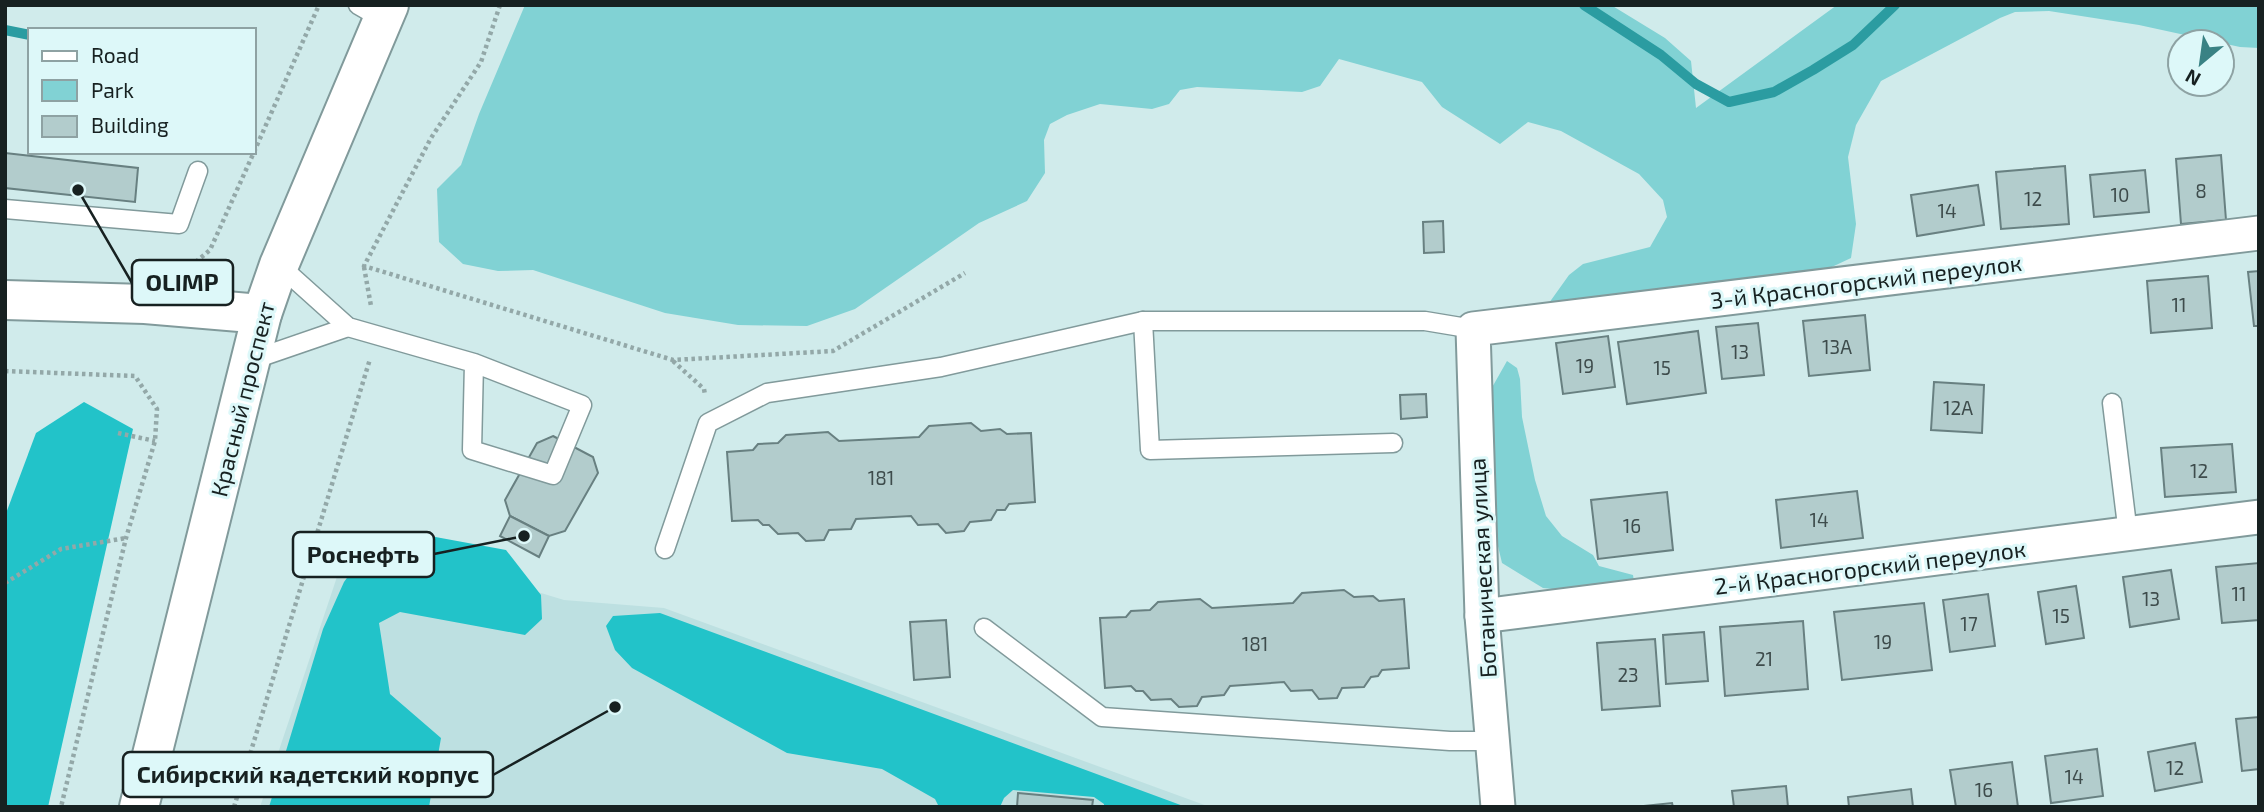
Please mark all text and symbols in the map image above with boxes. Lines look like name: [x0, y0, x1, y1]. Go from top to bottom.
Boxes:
legend: [28, 28, 256, 154]
north arrow: [2166, 28, 2236, 98]
text: Road: [91, 42, 139, 67]
text: N: [2181, 65, 2204, 92]
text: Park: [91, 77, 134, 102]
text: Building: [91, 112, 169, 137]
house number: 8: [2195, 179, 2207, 202]
house number: 10: [2110, 183, 2130, 206]
house number: 12: [2024, 187, 2042, 210]
house number: 14: [1937, 199, 1957, 222]
street label: 3-й Красногорский переулок: [1709, 248, 2023, 315]
callout: OLIMP: [132, 260, 233, 305]
text: OLIMP: [145, 267, 219, 296]
house number: 11: [2171, 293, 2187, 316]
street label: Красный проспект: [204, 299, 280, 499]
house number: 13А: [1822, 335, 1852, 358]
house number: 13: [1731, 340, 1749, 363]
house number: 19: [1576, 354, 1594, 377]
house number: 15: [1653, 356, 1671, 379]
house number: 12А: [1943, 396, 1973, 419]
street label: Ботаническая улица: [1462, 457, 1503, 679]
house number: 12: [2190, 459, 2208, 482]
house number: 181: [868, 466, 894, 489]
house number: 14: [1809, 508, 1829, 531]
house number: 16: [1623, 514, 1641, 537]
callout: Роснефть: [293, 532, 434, 577]
street label: 2-й Красногорский переулок: [1713, 534, 2027, 601]
text: Роснефть: [307, 539, 419, 568]
house number: 11: [2231, 582, 2247, 605]
house number: 13: [2142, 587, 2160, 610]
house number: 15: [2052, 604, 2070, 627]
house number: 17: [1960, 612, 1978, 635]
house number: 19: [1874, 630, 1892, 653]
house number: 181: [1242, 632, 1268, 655]
house number: 21: [1755, 647, 1773, 670]
house number: 23: [1617, 663, 1639, 686]
callout: Сибирский кадетский корпус: [123, 752, 493, 797]
house number: 12: [2166, 756, 2184, 779]
text: Сибирский кадетский корпус: [137, 759, 479, 788]
house number: 14: [2064, 765, 2084, 788]
house number: 16: [1975, 778, 1993, 801]

